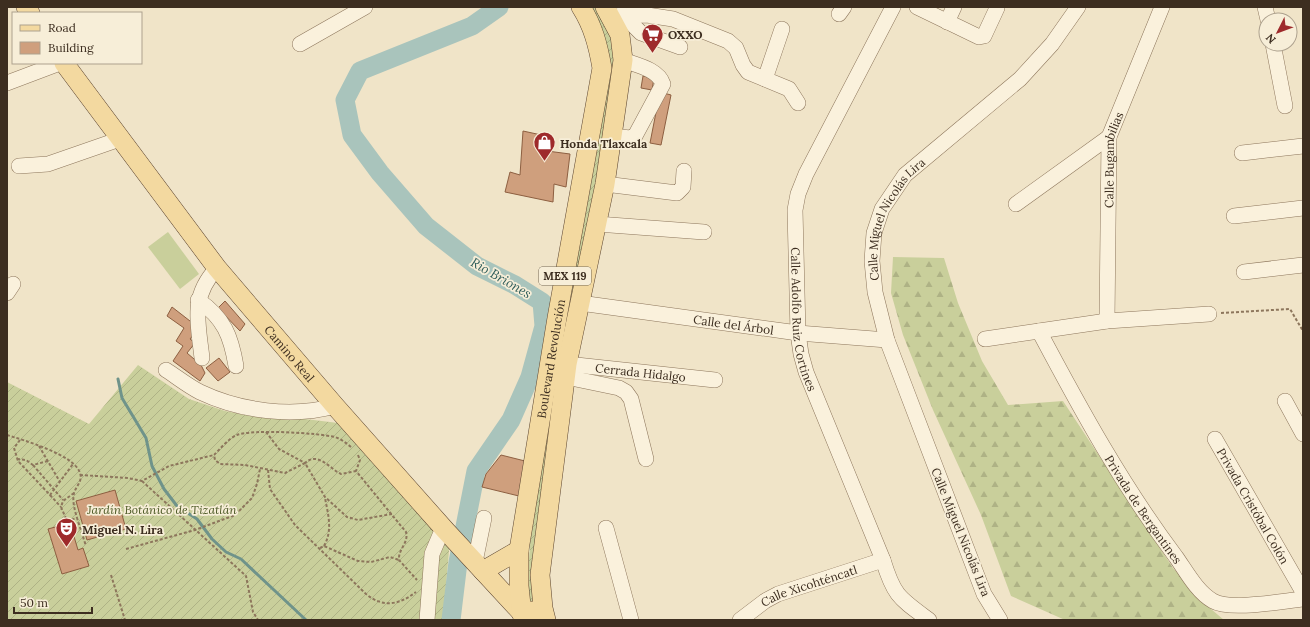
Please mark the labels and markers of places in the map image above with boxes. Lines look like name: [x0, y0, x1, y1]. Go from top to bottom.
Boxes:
supermarket icon: OXXO: [639, 21, 665, 54]
place label: OXXO: [668, 27, 702, 42]
shop icon: Honda Tlaxcala: [532, 130, 558, 163]
place label: Honda Tlaxcala: [560, 136, 648, 151]
theatre icon: Miguel N. Lira: [53, 516, 79, 549]
place label: Miguel N. Lira: [82, 522, 164, 537]

